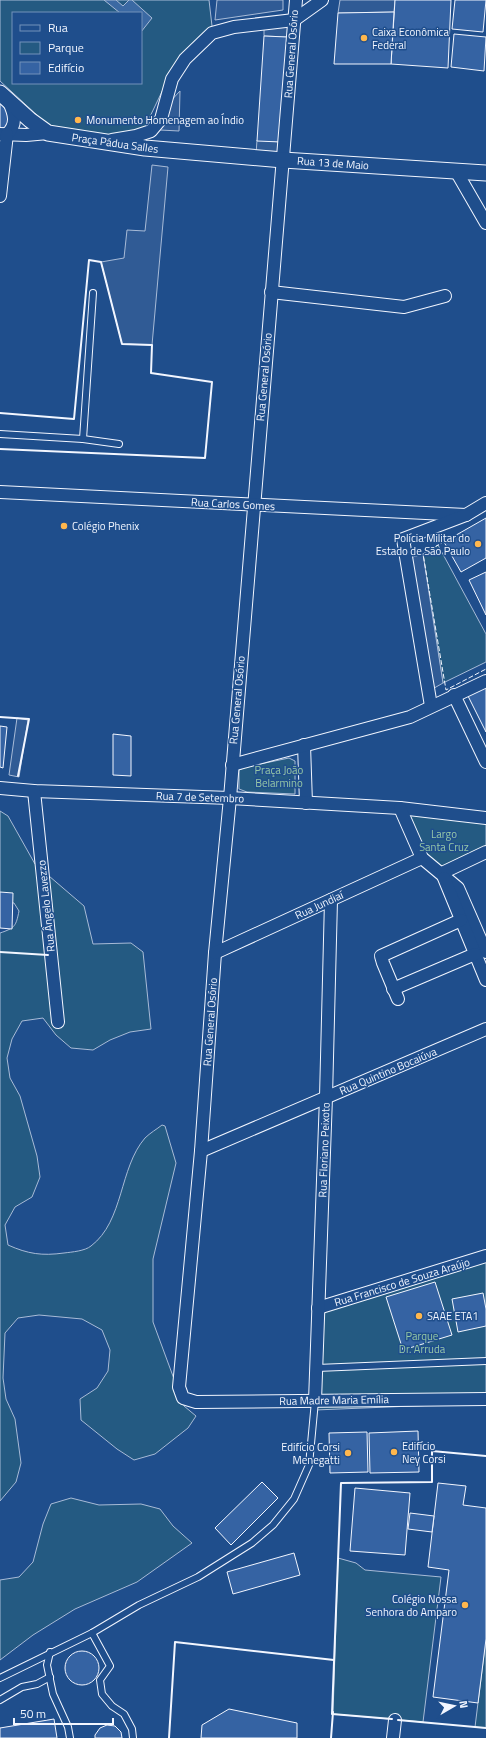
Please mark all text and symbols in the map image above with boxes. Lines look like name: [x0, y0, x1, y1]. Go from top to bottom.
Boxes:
street label: Rua General Osório: [280, 9, 302, 99]
legend: [12, 12, 142, 84]
text: Rua: [48, 18, 68, 37]
place label: Caixa Econômica Federal: [372, 24, 449, 53]
marker: Caixa Econômica Federal: [359, 33, 369, 43]
text: Parque: [48, 38, 84, 57]
text: Edifício: [48, 58, 84, 77]
place label: Monumento Homenagem ao Índio: [86, 112, 244, 128]
marker: Monumento Homenagem ao Índio: [73, 115, 83, 125]
street label: Praça Pádua Salles: [71, 129, 159, 157]
street label: Rua 13 de Maio: [297, 153, 370, 174]
street label: Rua General Osório: [252, 332, 276, 422]
street label: Rua Carlos Gomes: [191, 494, 275, 514]
place label: Colégio Phenix: [72, 518, 139, 534]
marker: Colégio Phenix: [59, 521, 69, 531]
place label: Polícia Militar do Estado de São Paulo: [376, 530, 470, 559]
marker: Polícia Militar do Estado de São Paulo: [473, 539, 483, 549]
street label: Rua General Osório: [225, 655, 249, 745]
park label: Praça João Belarmino: [255, 762, 304, 791]
street label: Rua 7 de Setembro: [156, 787, 245, 807]
park label: Largo Santa Cruz: [419, 826, 469, 855]
street label: Rua Ângelo Lavezzo: [33, 859, 59, 953]
street label: Rua Jundiaí: [292, 886, 347, 923]
street label: Rua General Osório: [199, 977, 221, 1067]
street label: Rua Quintino Bocaiúva: [337, 1043, 440, 1099]
street label: Rua Floriano Peixoto: [314, 1102, 334, 1198]
street label: Rua Francisco de Souza Araújo: [332, 1254, 472, 1310]
place label: SAAE ETA1: [427, 1308, 479, 1324]
marker: SAAE ETA1: [414, 1311, 424, 1321]
park label: Parque Dr. Arruda: [399, 1328, 446, 1357]
street label: Rua Madre Maria Emília: [279, 1391, 390, 1409]
place label: Edifício Ney Corsi: [402, 1438, 446, 1467]
place label: Edifício Corsi Menegatti: [281, 1439, 340, 1468]
marker: Edifício Ney Corsi: [389, 1447, 399, 1457]
marker: Edifício Corsi Menegatti: [343, 1448, 353, 1458]
place label: Colégio Nossa Senhora do Amparo: [366, 1591, 457, 1620]
marker: Colégio Nossa Senhora do Amparo: [460, 1600, 470, 1610]
north arrow: [434, 1686, 474, 1726]
text: N: [455, 1699, 472, 1709]
scale bar: [14, 1700, 113, 1726]
text: 50 m: [20, 1704, 46, 1723]

